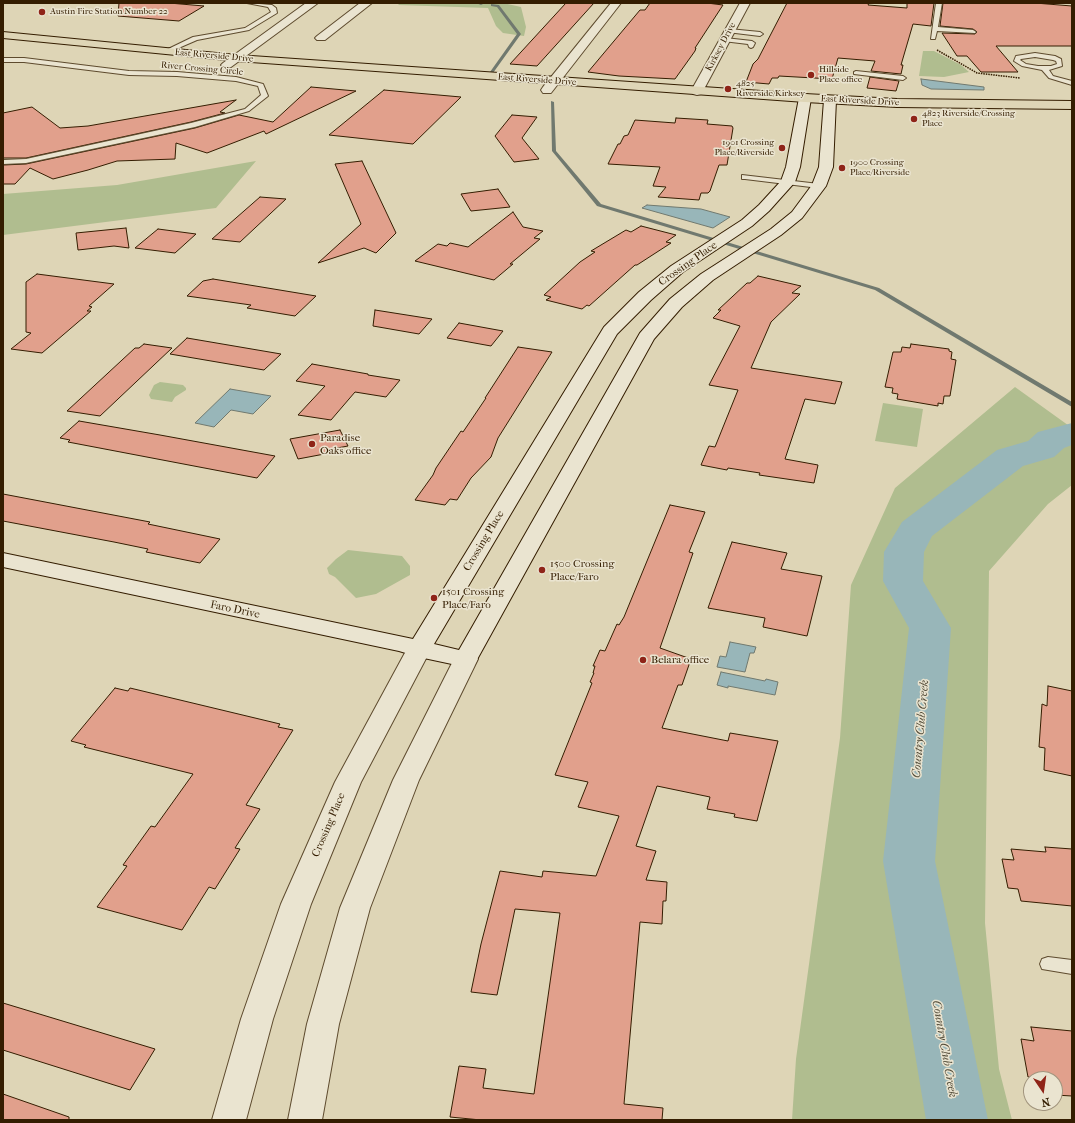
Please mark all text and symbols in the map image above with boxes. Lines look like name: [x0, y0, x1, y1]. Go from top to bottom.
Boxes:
marker: Austin Fire Station Number 22: [37, 7, 47, 17]
place label: Austin Fire Station Number 22: [50, 7, 168, 17]
street label: Kirksey Drive: [704, 21, 738, 73]
street label: East Riverside Drive: [174, 47, 254, 65]
street label: River Crossing Circle: [160, 60, 244, 78]
place label: Hillside Place office: [819, 65, 862, 86]
marker: Hillside Place office: [806, 70, 816, 80]
street label: East Riverside Drive: [497, 72, 577, 88]
place label: 4825 Riverside/Kirksey: [736, 79, 805, 100]
marker: 4825 Riverside/Kirksey: [723, 84, 733, 94]
street label: East Riverside Drive: [820, 94, 900, 108]
place label: 4823 Riverside/Crossing Place: [922, 109, 1015, 130]
marker: 4823 Riverside/Crossing Place: [909, 114, 919, 124]
place label: 1901 Crossing Place/Riverside: [714, 138, 774, 159]
marker: 1901 Crossing Place/Riverside: [777, 143, 787, 153]
place label: 1900 Crossing Place/Riverside: [850, 158, 910, 179]
marker: 1900 Crossing Place/Riverside: [837, 163, 847, 173]
street label: Crossing Place: [656, 239, 720, 289]
place label: Paradise Oaks office: [320, 431, 371, 457]
marker: Paradise Oaks office: [307, 439, 317, 449]
street label: Crossing Place: [461, 508, 507, 574]
place label: 1500 Crossing Place/Faro: [550, 557, 614, 583]
marker: 1500 Crossing Place/Faro: [537, 565, 547, 575]
place label: 1501 Crossing Place/Faro: [442, 585, 504, 611]
marker: 1501 Crossing Place/Faro: [429, 593, 439, 603]
street label: Faro Drive: [209, 598, 261, 622]
place label: Belara office: [651, 653, 709, 667]
marker: Belara office: [638, 655, 648, 665]
water label: Country Club Creek: [910, 679, 932, 779]
street label: Crossing Place: [310, 791, 348, 859]
water label: Country Club Creek: [928, 999, 960, 1099]
north arrow: [1023, 1071, 1063, 1111]
text: N: [1040, 1095, 1051, 1109]

